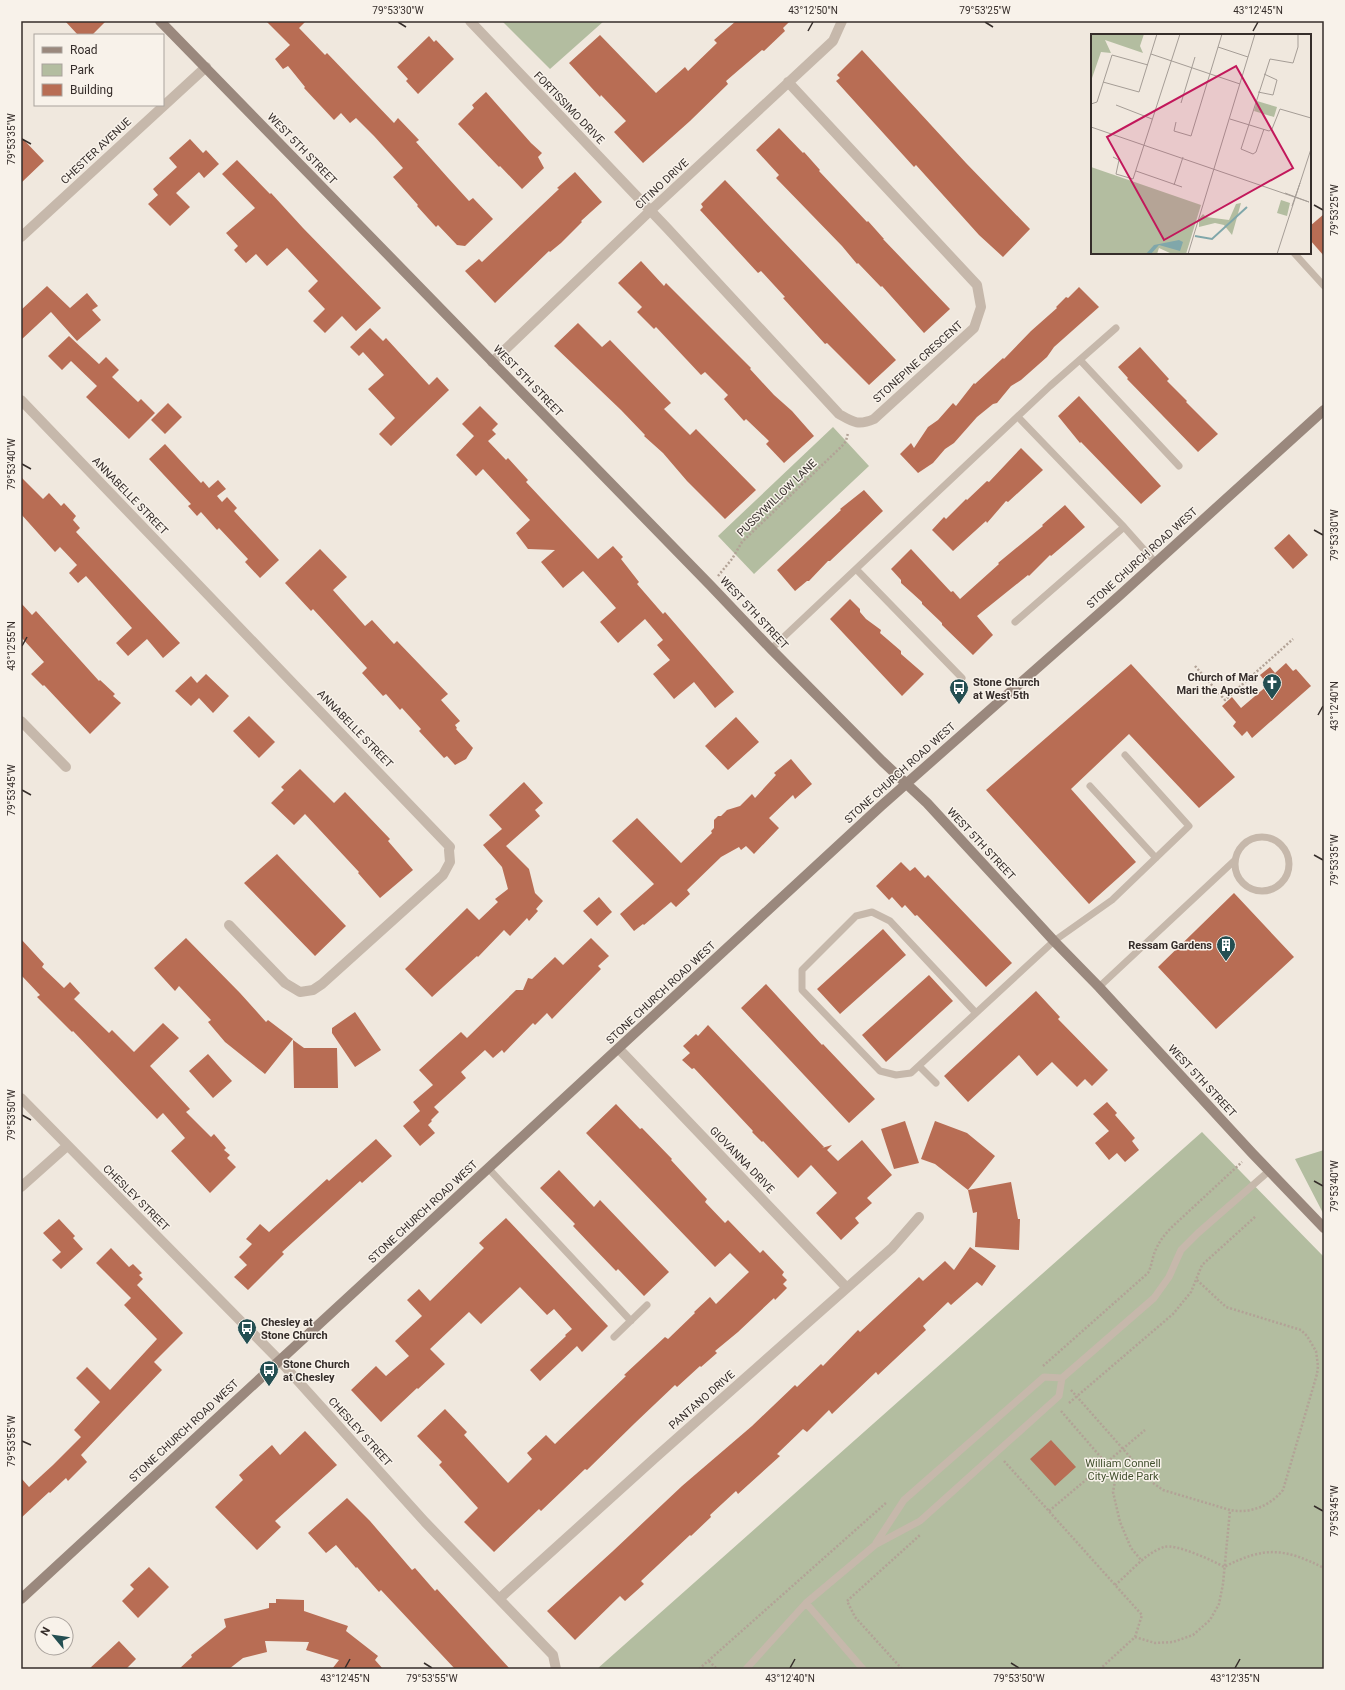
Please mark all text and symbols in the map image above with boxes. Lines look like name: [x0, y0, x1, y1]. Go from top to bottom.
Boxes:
text: 79°53'30"W: [372, 5, 424, 16]
text: 43°12'50"N: [788, 5, 838, 16]
text: 79°53'25"W: [959, 5, 1011, 16]
text: 43°12'45"N: [1233, 5, 1283, 16]
legend: [34, 34, 164, 106]
inset map: [1091, 34, 1311, 254]
text: Road: [70, 43, 98, 57]
text: Park: [70, 63, 95, 77]
street label: FORTISSIMO DRIVE: [531, 69, 607, 147]
text: Building: [70, 83, 113, 97]
street label: WEST 5TH STREET: [265, 111, 340, 188]
text: 79°53'35"W: [6, 113, 17, 165]
street label: CHESTER AVENUE: [58, 115, 134, 187]
street label: CITINO DRIVE: [633, 156, 691, 212]
text: 79°53'25"W: [1329, 184, 1340, 236]
street label: STONEPINE CRESCENT: [871, 318, 966, 406]
street label: WEST 5TH STREET: [491, 343, 566, 420]
text: 79°53'40"W: [6, 438, 17, 490]
street label: ANNABELLE STREET: [90, 454, 171, 538]
street label: PUSSYWILLOW LANE: [735, 457, 819, 539]
street label: STONE CHURCH ROAD WEST: [1084, 505, 1200, 611]
text: 79°53'30"W: [1329, 509, 1340, 561]
street label: WEST 5TH STREET: [717, 574, 791, 652]
text: 43°12'55"N: [6, 621, 17, 671]
place label: Church of Mar Mari the Apostle: [1176, 671, 1258, 697]
church icon: Church of Mar Mari the Apostle: [1261, 672, 1283, 700]
place label: Stone Church at West 5th: [973, 676, 1040, 702]
bus stop icon: Stone Church at West 5th: [948, 677, 970, 705]
text: 43°12'40"N: [1329, 681, 1340, 731]
street label: ANNABELLE STREET: [315, 687, 396, 771]
street label: STONE CHURCH ROAD WEST: [842, 720, 958, 826]
text: 79°53'45"W: [6, 764, 17, 816]
street label: WEST 5TH STREET: [944, 805, 1018, 883]
text: 79°53'35"W: [1329, 834, 1340, 886]
building icon: Ressam Gardens: [1215, 934, 1237, 962]
street label: STONE CHURCH ROAD WEST: [604, 939, 719, 1047]
place label: Ressam Gardens: [1128, 939, 1212, 952]
street label: WEST 5TH STREET: [1165, 1042, 1239, 1120]
text: 79°53'50"W: [6, 1089, 17, 1141]
street label: GIOVANNA DRIVE: [707, 1124, 777, 1196]
street label: STONE CHURCH ROAD WEST: [366, 1158, 481, 1266]
text: 79°53'40"W: [1329, 1160, 1340, 1212]
street label: CHESLEY STREET: [100, 1162, 172, 1234]
place label: Chesley at Stone Church: [261, 1316, 328, 1342]
bus stop icon: Chesley at Stone Church: [236, 1317, 258, 1345]
place label: Stone Church at Chesley: [283, 1358, 350, 1384]
bus stop icon: Stone Church at Chesley: [258, 1359, 280, 1387]
street label: PANTANO DRIVE: [666, 1368, 738, 1432]
street label: STONE CHURCH ROAD WEST: [127, 1377, 242, 1485]
street label: CHESLEY STREET: [326, 1395, 395, 1469]
text: 79°53'55"W: [6, 1415, 17, 1467]
park label: William Connell City-Wide Park: [1085, 1457, 1161, 1483]
text: 79°53'45"W: [1329, 1485, 1340, 1537]
north arrow: [34, 1616, 74, 1656]
text: N: [38, 1625, 53, 1638]
text: 43°12'45"N: [320, 1673, 370, 1684]
text: 79°53'55"W: [406, 1673, 458, 1684]
text: 43°12'40"N: [765, 1673, 815, 1684]
text: 79°53'50"W: [993, 1673, 1045, 1684]
text: 43°12'35"N: [1210, 1673, 1260, 1684]

